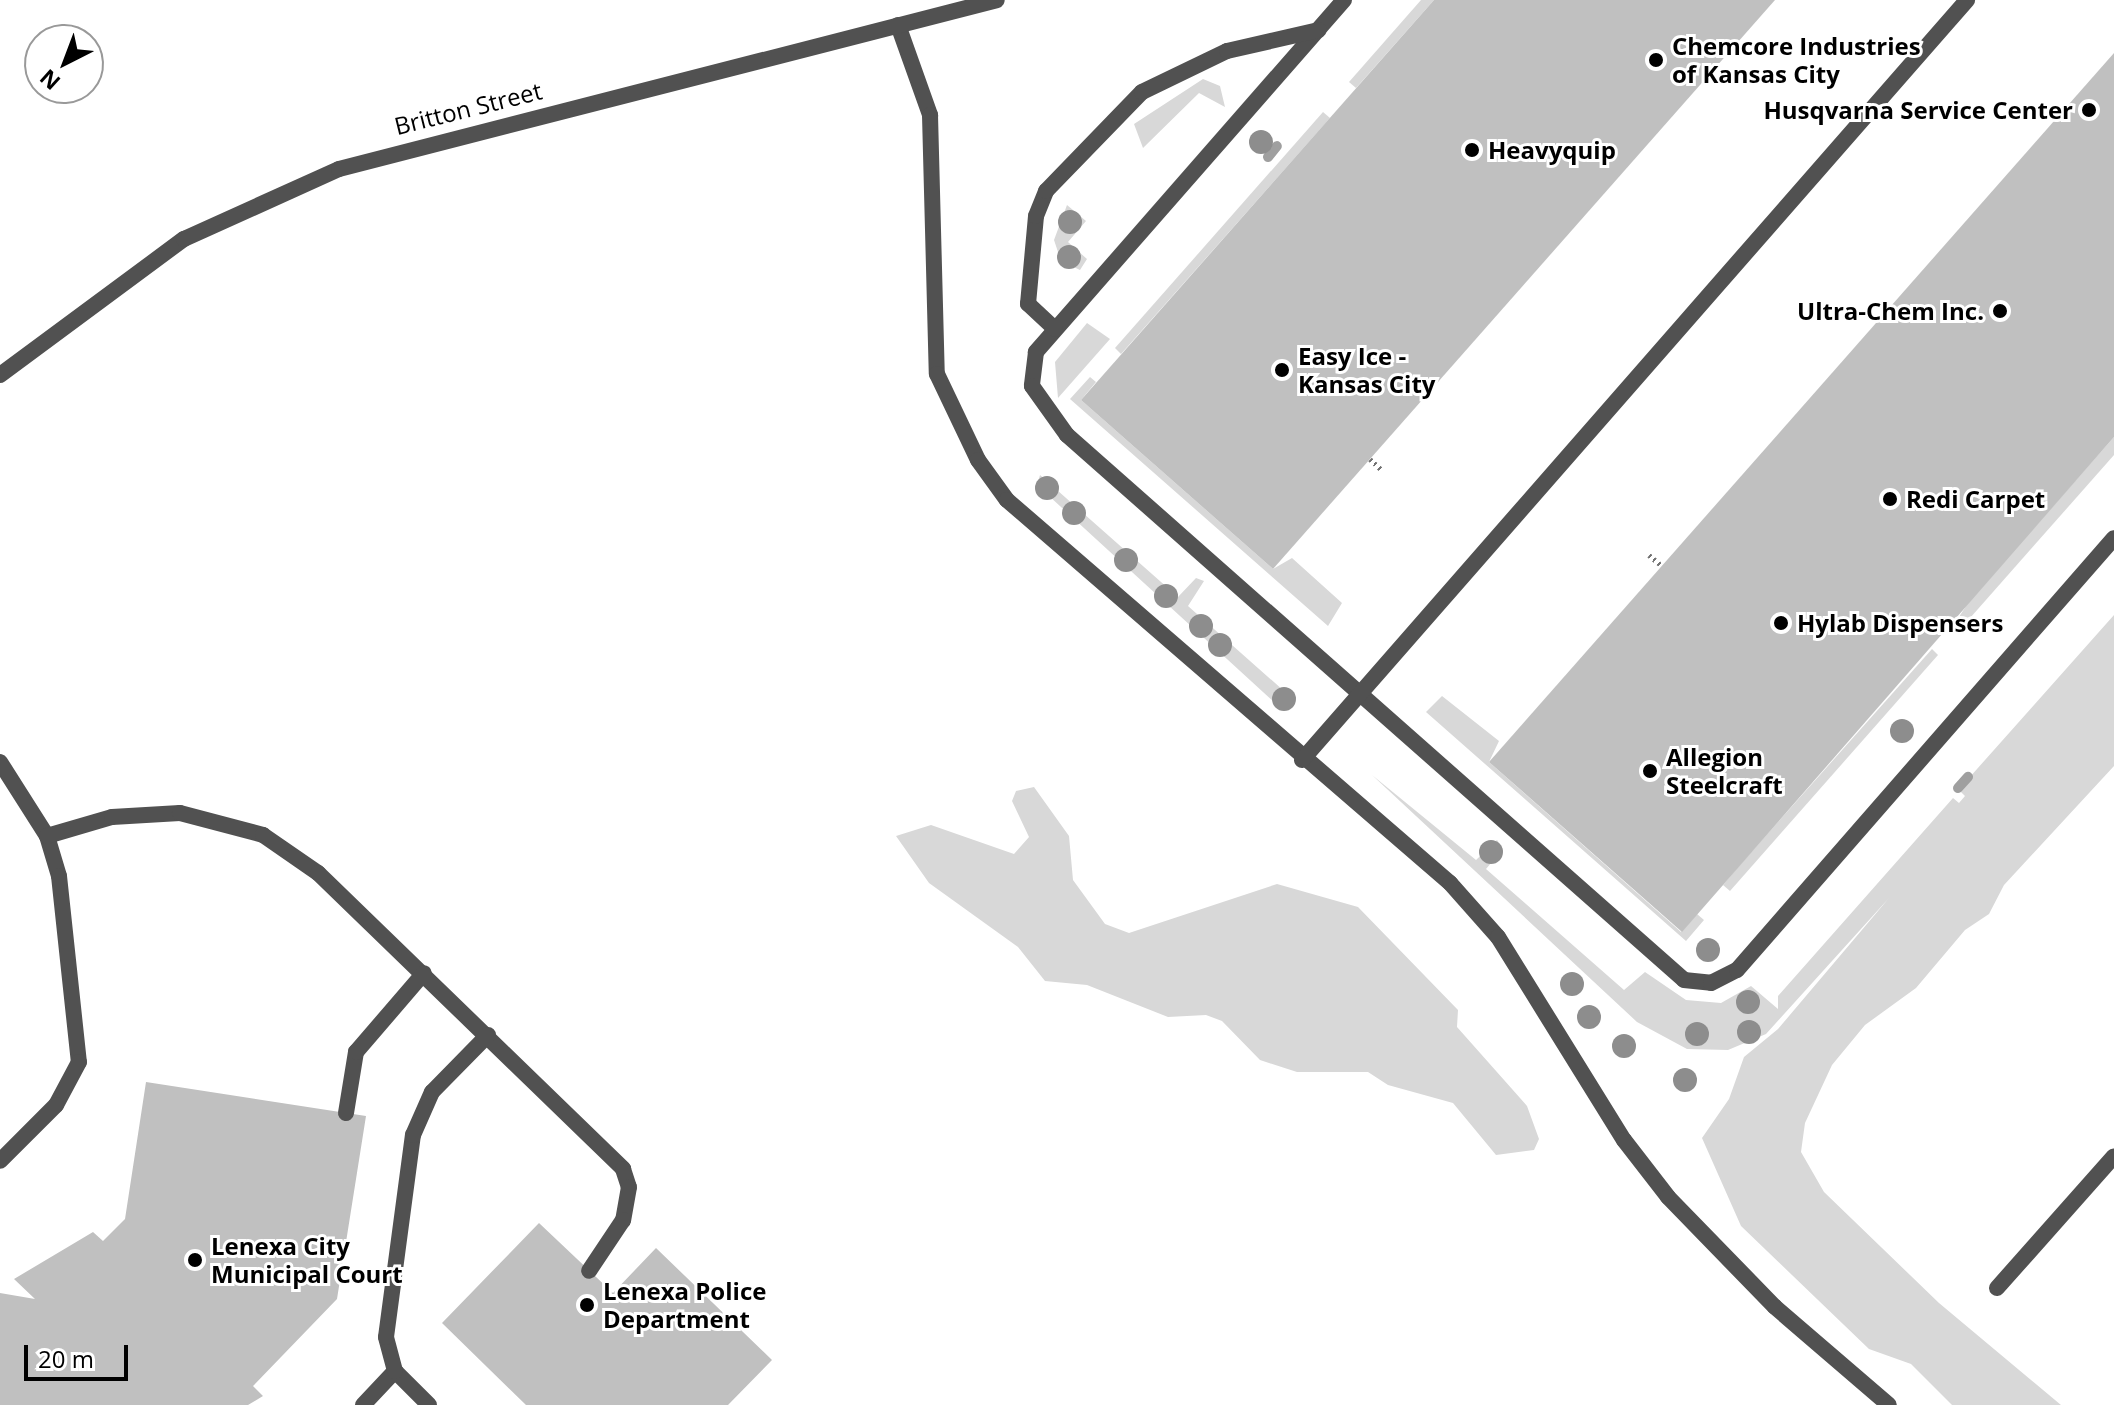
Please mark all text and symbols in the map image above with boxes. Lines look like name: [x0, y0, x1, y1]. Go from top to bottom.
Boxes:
north arrow: [24, 24, 104, 104]
place label: Chemcore Industries of Kansas City: [1672, 32, 1921, 88]
marker: Chemcore Industries of Kansas City: [1647, 51, 1665, 69]
text: N: [33, 63, 66, 97]
street label: Britton Street: [391, 76, 545, 140]
place label: Husqvarna Service Center: [1763, 96, 2073, 124]
marker: Husqvarna Service Center: [2080, 101, 2098, 119]
place label: Heavyquip: [1488, 136, 1616, 164]
marker: Heavyquip: [1463, 141, 1481, 159]
place label: Ultra-Chem Inc.: [1797, 297, 1984, 325]
marker: Ultra-Chem Inc.: [1991, 302, 2009, 320]
place label: Easy Ice - Kansas City: [1298, 342, 1435, 398]
marker: Easy Ice - Kansas City: [1273, 361, 1291, 379]
place label: Redi Carpet: [1906, 485, 2045, 513]
marker: Redi Carpet: [1881, 490, 1899, 508]
place label: Hylab Dispensers: [1797, 609, 2003, 637]
marker: Hylab Dispensers: [1772, 614, 1790, 632]
place label: Allegion Steelcraft: [1666, 743, 1783, 799]
marker: Allegion Steelcraft: [1641, 762, 1659, 780]
place label: Lenexa City Municipal Court: [211, 1232, 403, 1288]
marker: Lenexa City Municipal Court: [186, 1251, 204, 1269]
place label: Lenexa Police Department: [603, 1277, 766, 1333]
marker: Lenexa Police Department: [578, 1296, 596, 1314]
scale bar: [28, 1329, 132, 1379]
text: 20 m: [38, 1342, 94, 1375]

